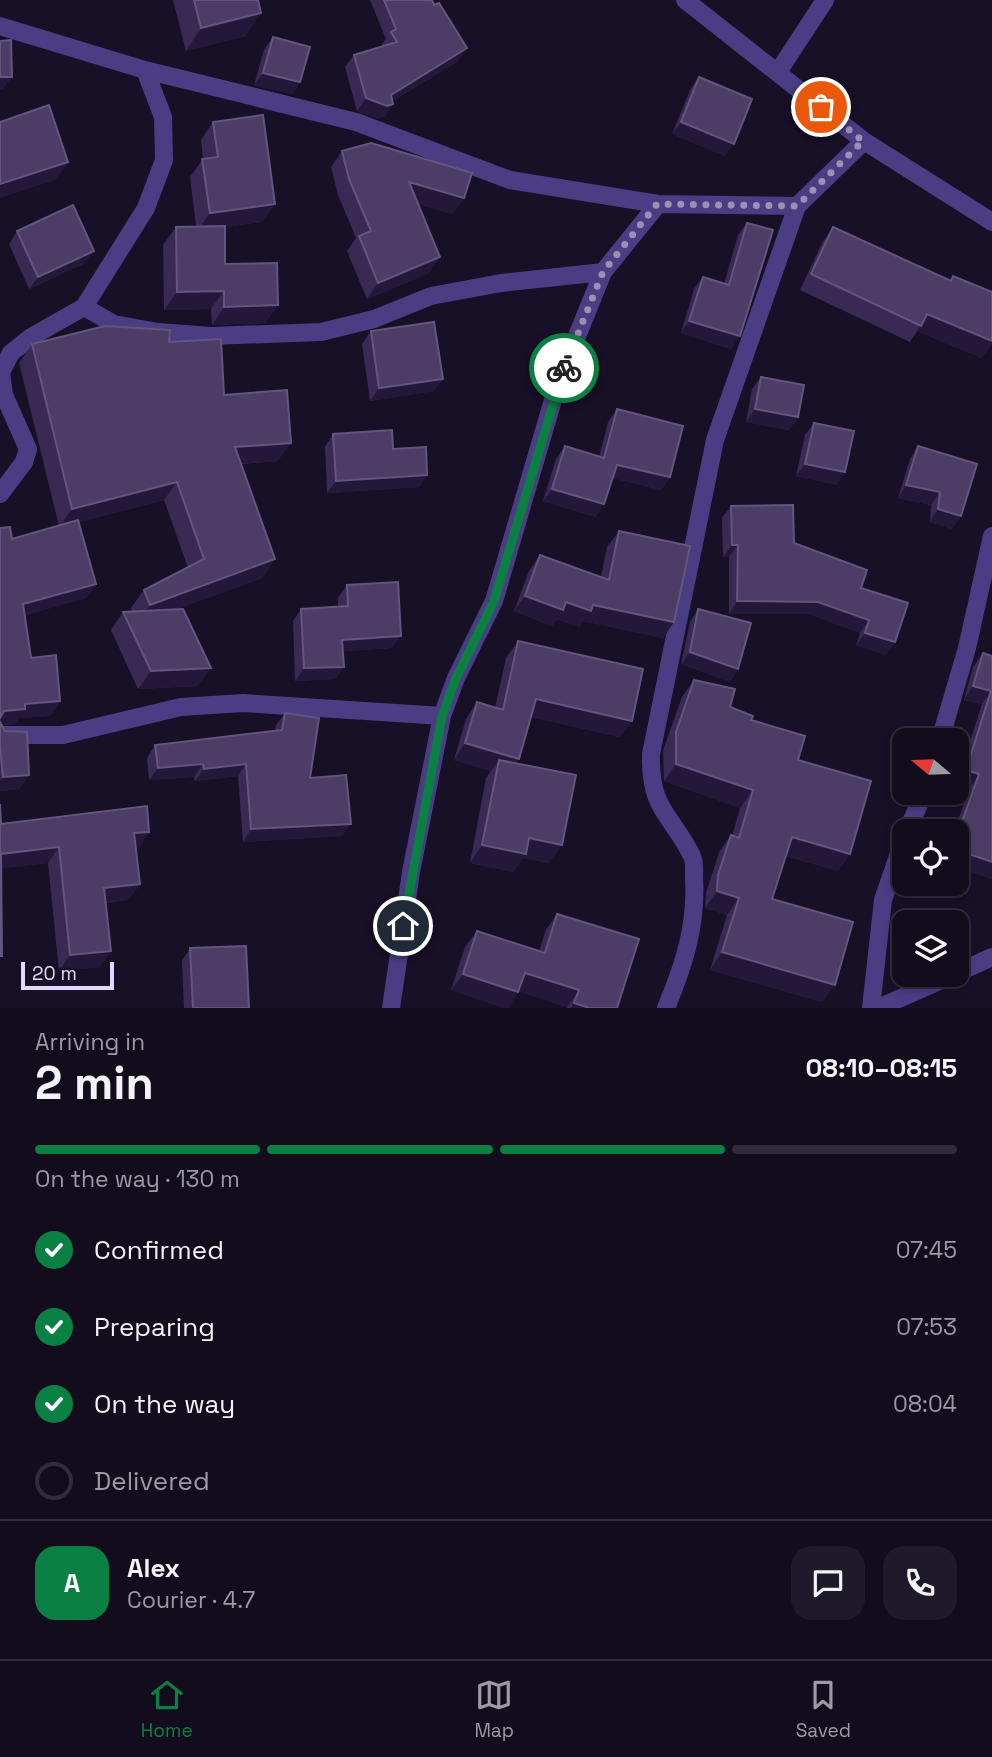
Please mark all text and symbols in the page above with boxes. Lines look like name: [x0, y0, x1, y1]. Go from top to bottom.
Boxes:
pin: [791, 77, 851, 137]
icon: bag: [802, 88, 840, 126]
courier: [529, 333, 599, 403]
icon: bike: [545, 349, 583, 387]
north arrow: [892, 728, 970, 805]
map controls: [892, 728, 969, 987]
button: locate: [892, 819, 969, 896]
pin: [373, 896, 433, 956]
icon: home: [384, 907, 422, 945]
button: layers: [892, 910, 969, 987]
scale bar: [21, 959, 114, 991]
text: 20 m: [32, 961, 77, 986]
text: Arriving in: [35, 1027, 145, 1057]
text: 08:10–08:15: [805, 1051, 957, 1085]
text: 2 min: [35, 1054, 154, 1112]
text: On the way · 130 m: [35, 1164, 240, 1194]
icon: check: [35, 1231, 73, 1269]
text: Confirmed: [94, 1233, 224, 1267]
text: 07:45: [896, 1235, 957, 1265]
icon: check: [35, 1308, 73, 1346]
text: Preparing: [94, 1310, 215, 1344]
text: 07:53: [896, 1312, 957, 1342]
icon: check: [35, 1385, 73, 1423]
text: On the way: [94, 1387, 235, 1421]
text: 08:04: [893, 1389, 957, 1419]
text: Delivered: [94, 1464, 210, 1498]
button: chat: [791, 1546, 865, 1620]
button: phone: [883, 1546, 957, 1620]
text: Alex: [127, 1551, 180, 1585]
text: A: [64, 1566, 80, 1600]
text: Courier · 4.7: [127, 1585, 255, 1615]
tab: Home: [141, 1676, 193, 1743]
tab: Map: [474, 1676, 514, 1743]
tab: Saved: [796, 1676, 851, 1743]

